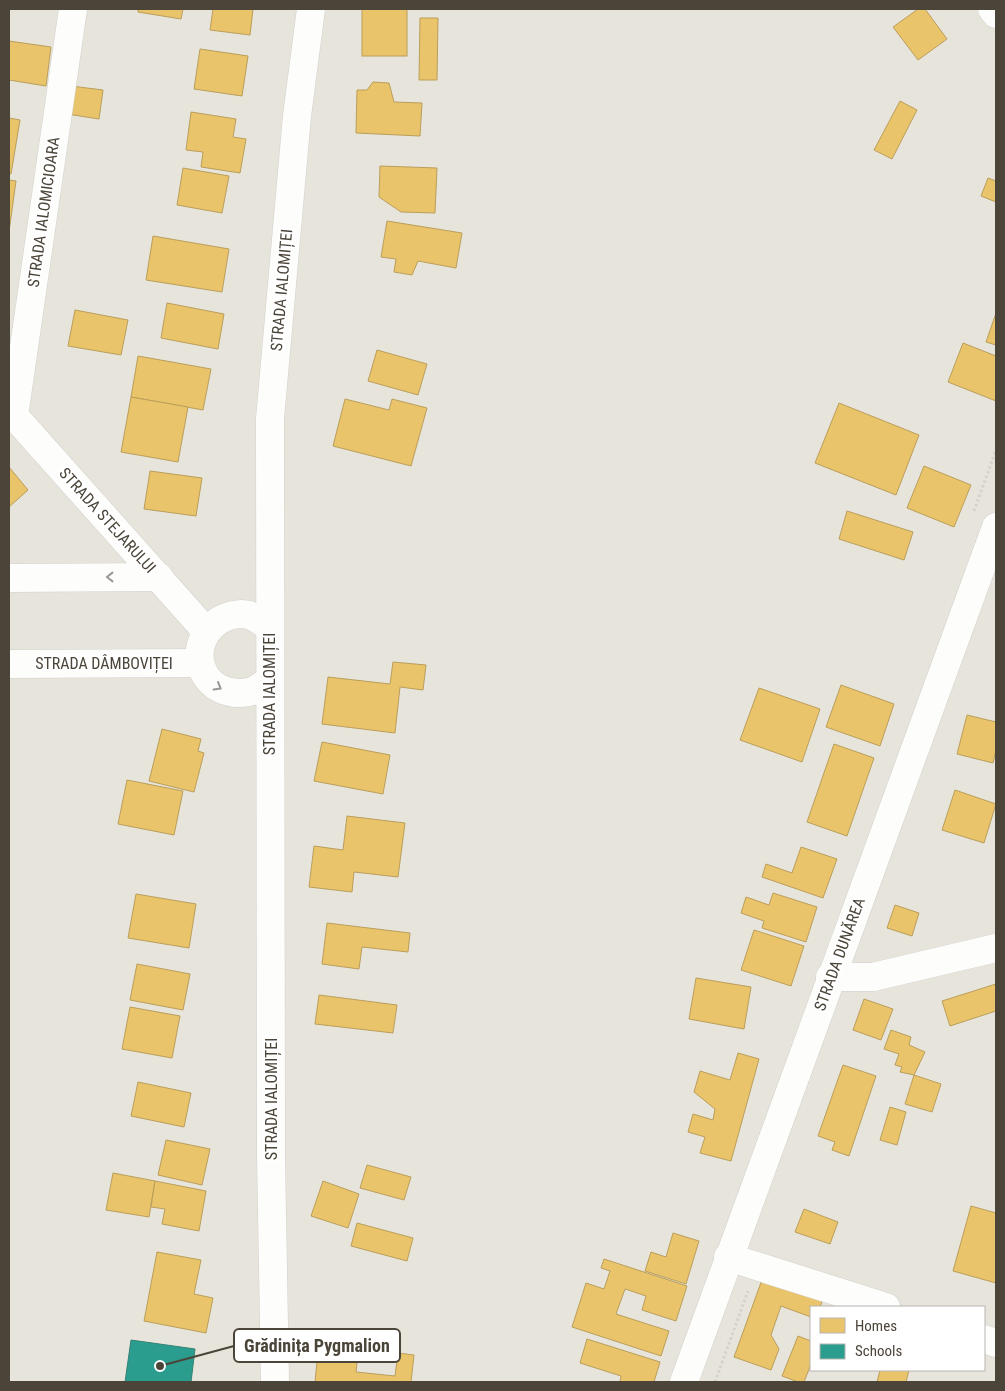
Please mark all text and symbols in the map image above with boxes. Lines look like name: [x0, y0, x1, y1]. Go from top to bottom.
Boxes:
street label: STRADA IALOMICIOARA: [24, 136, 63, 289]
street label: STRADA IALOMIȚEI: [267, 228, 297, 352]
street label: STRADA STEJARULUI: [55, 464, 160, 577]
one-way arrow: [106, 572, 114, 582]
street label: STRADA IALOMIȚEI: [260, 633, 280, 755]
street label: STRADA DÂMBOVIȚEI: [35, 654, 173, 674]
one-way arrow: [213, 680, 222, 690]
street label: STRADA DUNĂREA: [810, 895, 869, 1013]
street label: STRADA IALOMIȚEI: [262, 1038, 282, 1160]
legend: [810, 1306, 985, 1371]
text: Homes: [855, 1317, 897, 1335]
callout: Grădinița Pygmalion: [234, 1329, 400, 1362]
text: Grădinița Pygmalion: [244, 1335, 390, 1357]
text: Schools: [855, 1342, 902, 1360]

